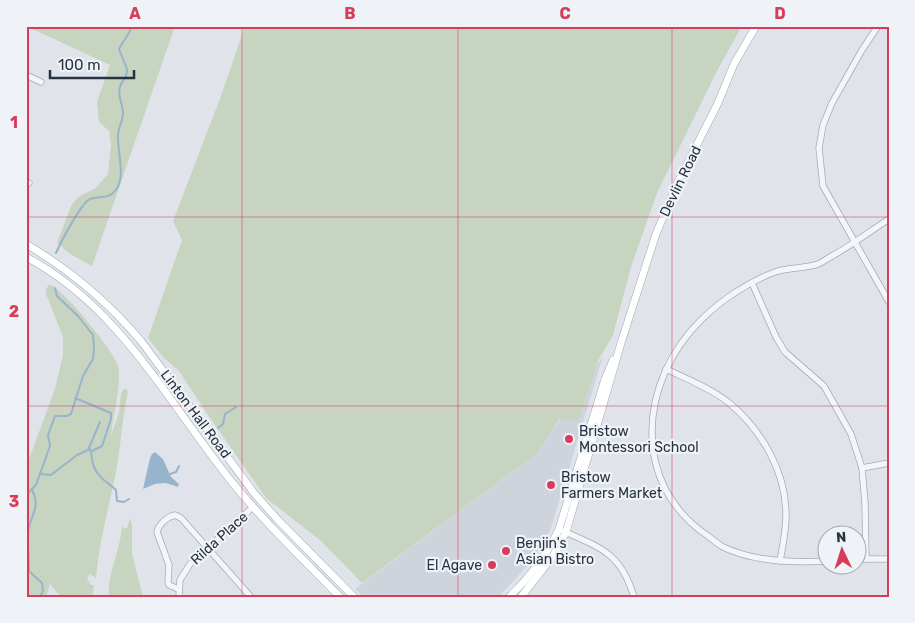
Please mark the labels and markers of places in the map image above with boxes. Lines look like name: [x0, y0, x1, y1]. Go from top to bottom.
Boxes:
place label: Bristow Montessori School: [579, 423, 699, 456]
marker: Bristow Montessori School: [563, 433, 575, 445]
place label: Bristow Farmers Market: [561, 469, 663, 502]
marker: Bristow Farmers Market: [545, 479, 557, 491]
place label: Benjin's Asian Bistro: [516, 535, 594, 568]
marker: Benjin's Asian Bistro: [500, 545, 512, 557]
place label: El Agave: [426, 557, 482, 574]
marker: El Agave: [486, 559, 498, 571]

